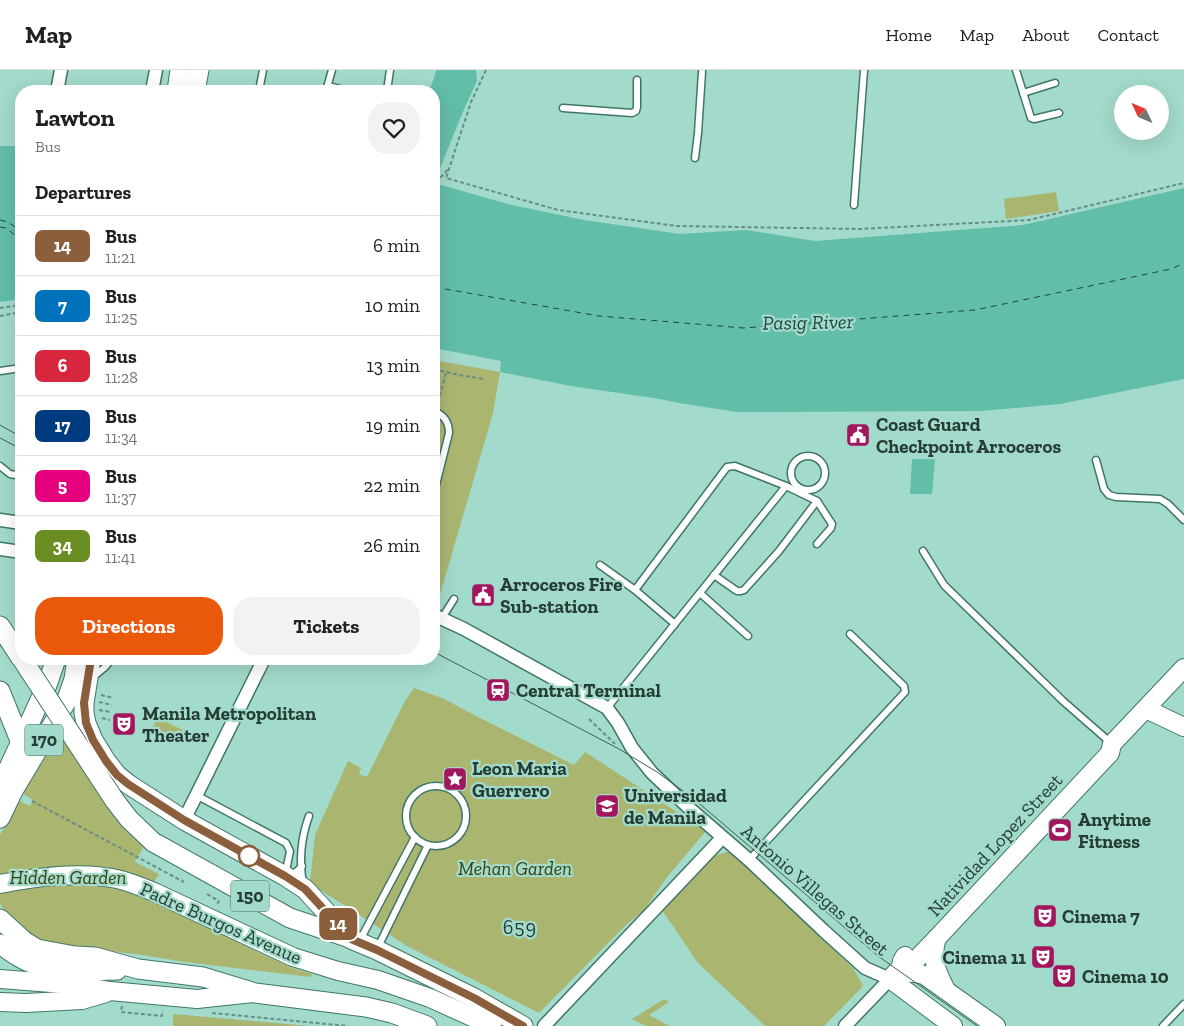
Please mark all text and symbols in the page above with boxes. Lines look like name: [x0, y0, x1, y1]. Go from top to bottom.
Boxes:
text: Map: [25, 20, 72, 49]
text: Home: [885, 24, 932, 46]
text: Map: [960, 24, 994, 46]
text: About: [1022, 24, 1069, 46]
text: Contact: [1097, 24, 1159, 46]
north arrow: [1114, 85, 1169, 140]
map controls: [1114, 85, 1169, 140]
button: heart: [368, 102, 420, 154]
text: Lawton: [35, 103, 115, 132]
text: Bus: [35, 137, 61, 156]
text: Departures: [35, 181, 131, 204]
text: Bus: [105, 225, 137, 248]
text: 6 min: [373, 234, 420, 257]
text: 14: [54, 235, 71, 257]
text: 11:21: [105, 248, 135, 267]
text: Bus: [105, 285, 137, 308]
text: 10 min: [365, 294, 420, 317]
text: 7: [58, 295, 67, 317]
text: 11:25: [105, 308, 137, 327]
water label: Pasig River: [762, 309, 854, 335]
text: Bus: [105, 345, 137, 368]
text: 13 min: [366, 354, 420, 377]
text: 6: [58, 355, 67, 377]
text: 11:28: [105, 368, 138, 387]
text: Bus: [105, 405, 137, 428]
place label: Coast Guard Checkpoint Arroceros: [876, 413, 1061, 458]
text: 19 min: [366, 414, 420, 437]
text: 17: [55, 415, 70, 437]
public building icon: Coast Guard Checkpoint Arroceros: [845, 422, 871, 448]
text: 11:34: [105, 428, 137, 447]
text: Bus: [105, 465, 137, 488]
text: 22 min: [364, 474, 420, 497]
text: 5: [58, 475, 67, 497]
text: 11:37: [105, 488, 136, 507]
text: Bus: [105, 525, 137, 548]
text: 26 min: [363, 534, 420, 557]
text: 34: [53, 535, 72, 557]
text: 11:41: [105, 548, 136, 567]
place label: Arroceros Fire Sub-station: [500, 573, 622, 618]
public building icon: Arroceros Fire Sub-station: [470, 582, 496, 608]
button: Directions: [35, 597, 223, 655]
button: Tickets: [233, 597, 420, 655]
station icon: Central Terminal: [485, 677, 511, 703]
place label: Central Terminal: [516, 679, 661, 702]
place label: Manila Metropolitan Theater: [142, 702, 317, 747]
theatre icon: Manila Metropolitan Theater: [111, 711, 137, 737]
road number: 170: [25, 724, 63, 756]
place label: Leon Maria Guerrero: [472, 757, 567, 802]
place icon: Leon Maria Guerrero: [442, 766, 468, 792]
street label: Natividad Lopez Street: [923, 769, 1067, 921]
place label: Universidad de Manila: [624, 784, 727, 829]
school or university icon: Universidad de Manila: [594, 793, 620, 819]
place label: Anytime Fitness: [1078, 808, 1151, 853]
sports icon: Anytime Fitness: [1047, 817, 1073, 843]
street label: Antonio Villegas Street: [736, 820, 894, 960]
unlabelled marker: [238, 845, 260, 867]
park label: Mehan Garden: [458, 857, 572, 880]
park label: Hidden Garden: [10, 866, 126, 889]
street label: Padre Burgos Avenue: [137, 877, 305, 969]
road number: 150: [231, 880, 269, 911]
theatre icon: Cinema 7: [1032, 903, 1058, 929]
place label: Cinema 7: [1062, 905, 1140, 928]
line badge: 14: [316, 908, 360, 940]
text: 14: [329, 913, 347, 935]
district label: 659: [503, 915, 537, 939]
theatre icon: Cinema 11: [1030, 944, 1056, 970]
place label: Cinema 11: [942, 946, 1026, 969]
theatre icon: Cinema 10: [1051, 963, 1077, 989]
place label: Cinema 10: [1082, 965, 1169, 988]

